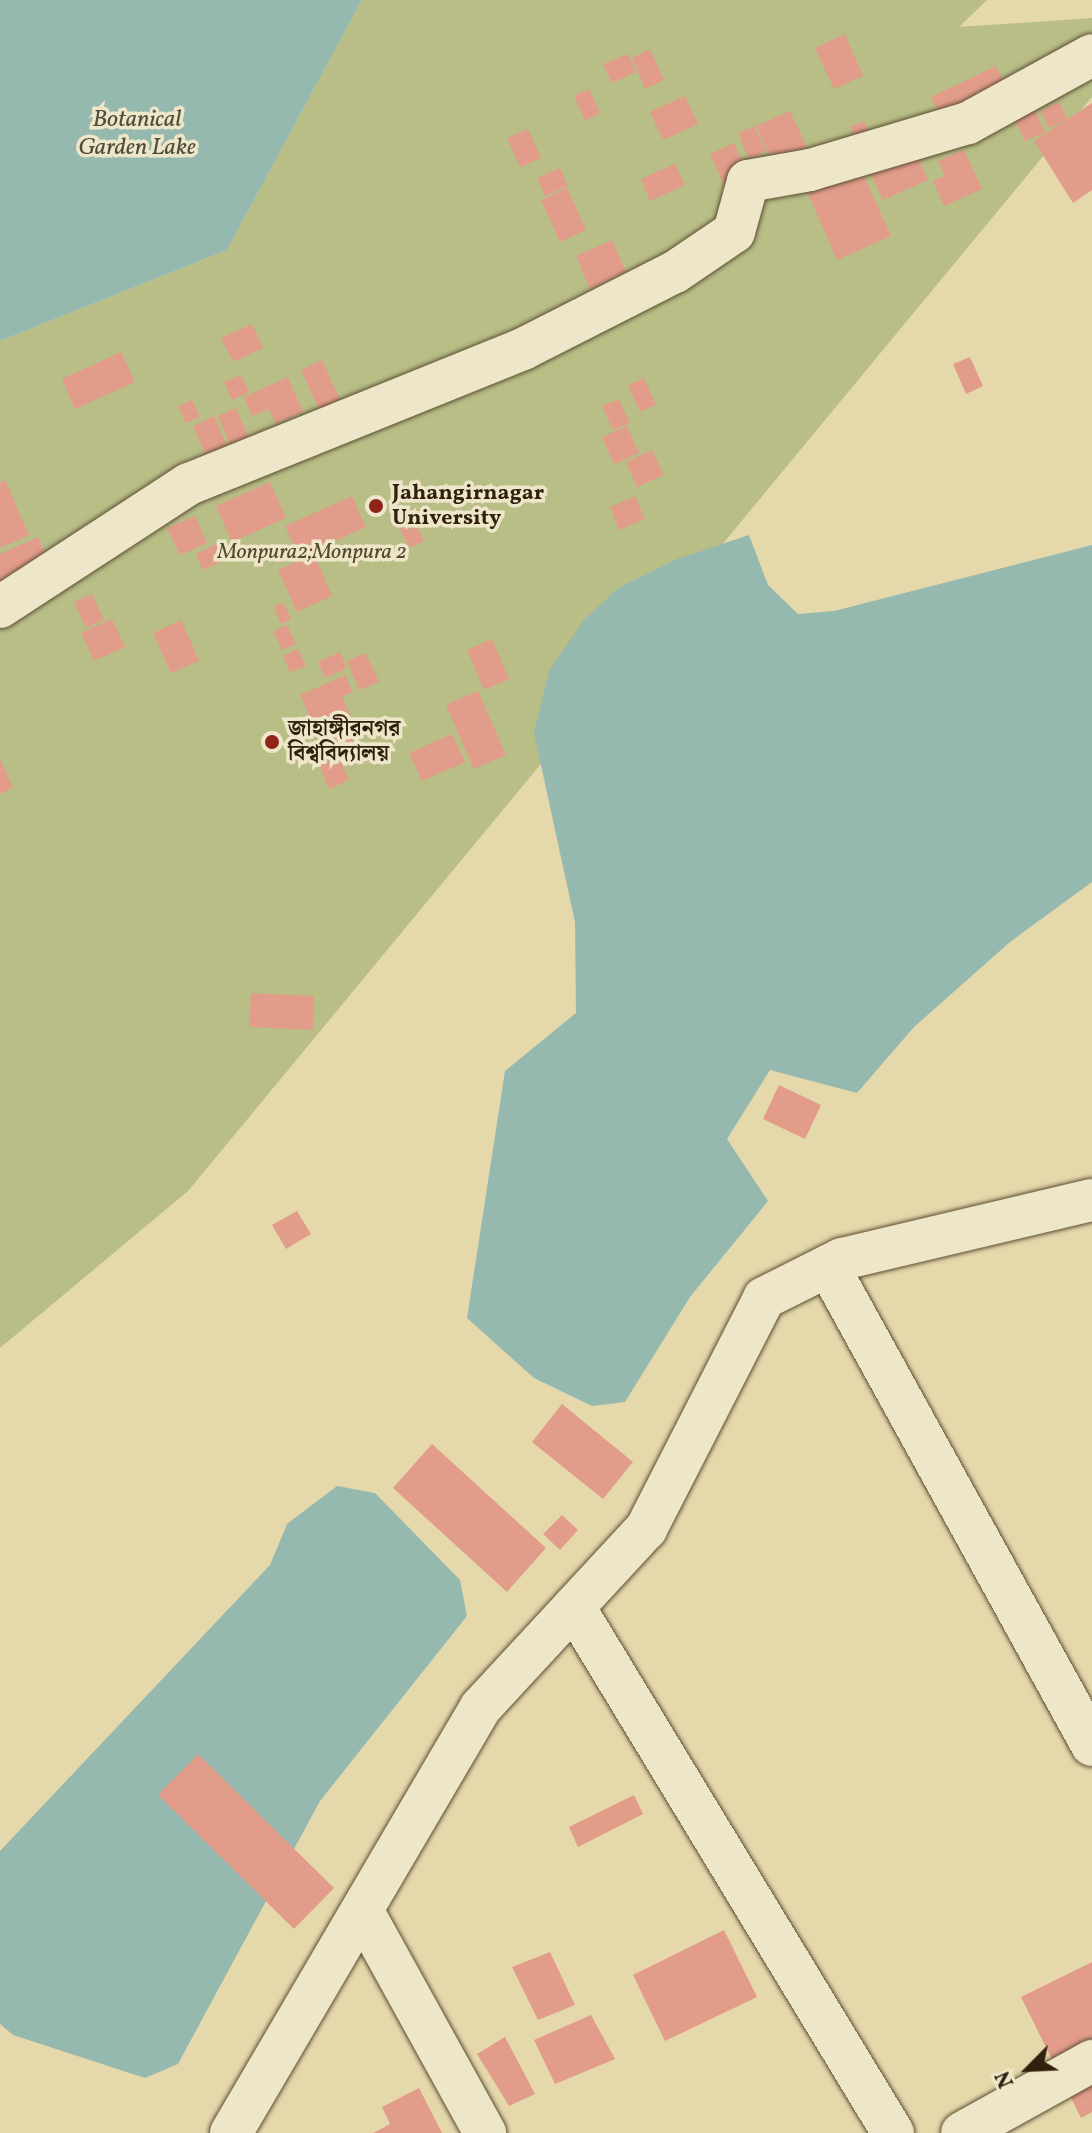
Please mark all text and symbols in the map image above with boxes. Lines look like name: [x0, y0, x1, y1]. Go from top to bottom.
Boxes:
water label: Botanical Garden Lake: [78, 107, 196, 163]
place label: Jahangirnagar University: [392, 480, 544, 532]
marker: Jahangirnagar University: [367, 497, 385, 515]
park label: Monpura2;Monpura 2: [217, 540, 407, 566]
place label: জাহাঙ্গীরনগর বিশ্ববিদ্যালয়: [288, 716, 401, 768]
marker: জাহাঙ্গীরনগর বিশ্ববিদ্যালয়: [263, 733, 281, 751]
north arrow: [988, 2029, 1068, 2109]
text: N: [988, 2065, 1023, 2093]

